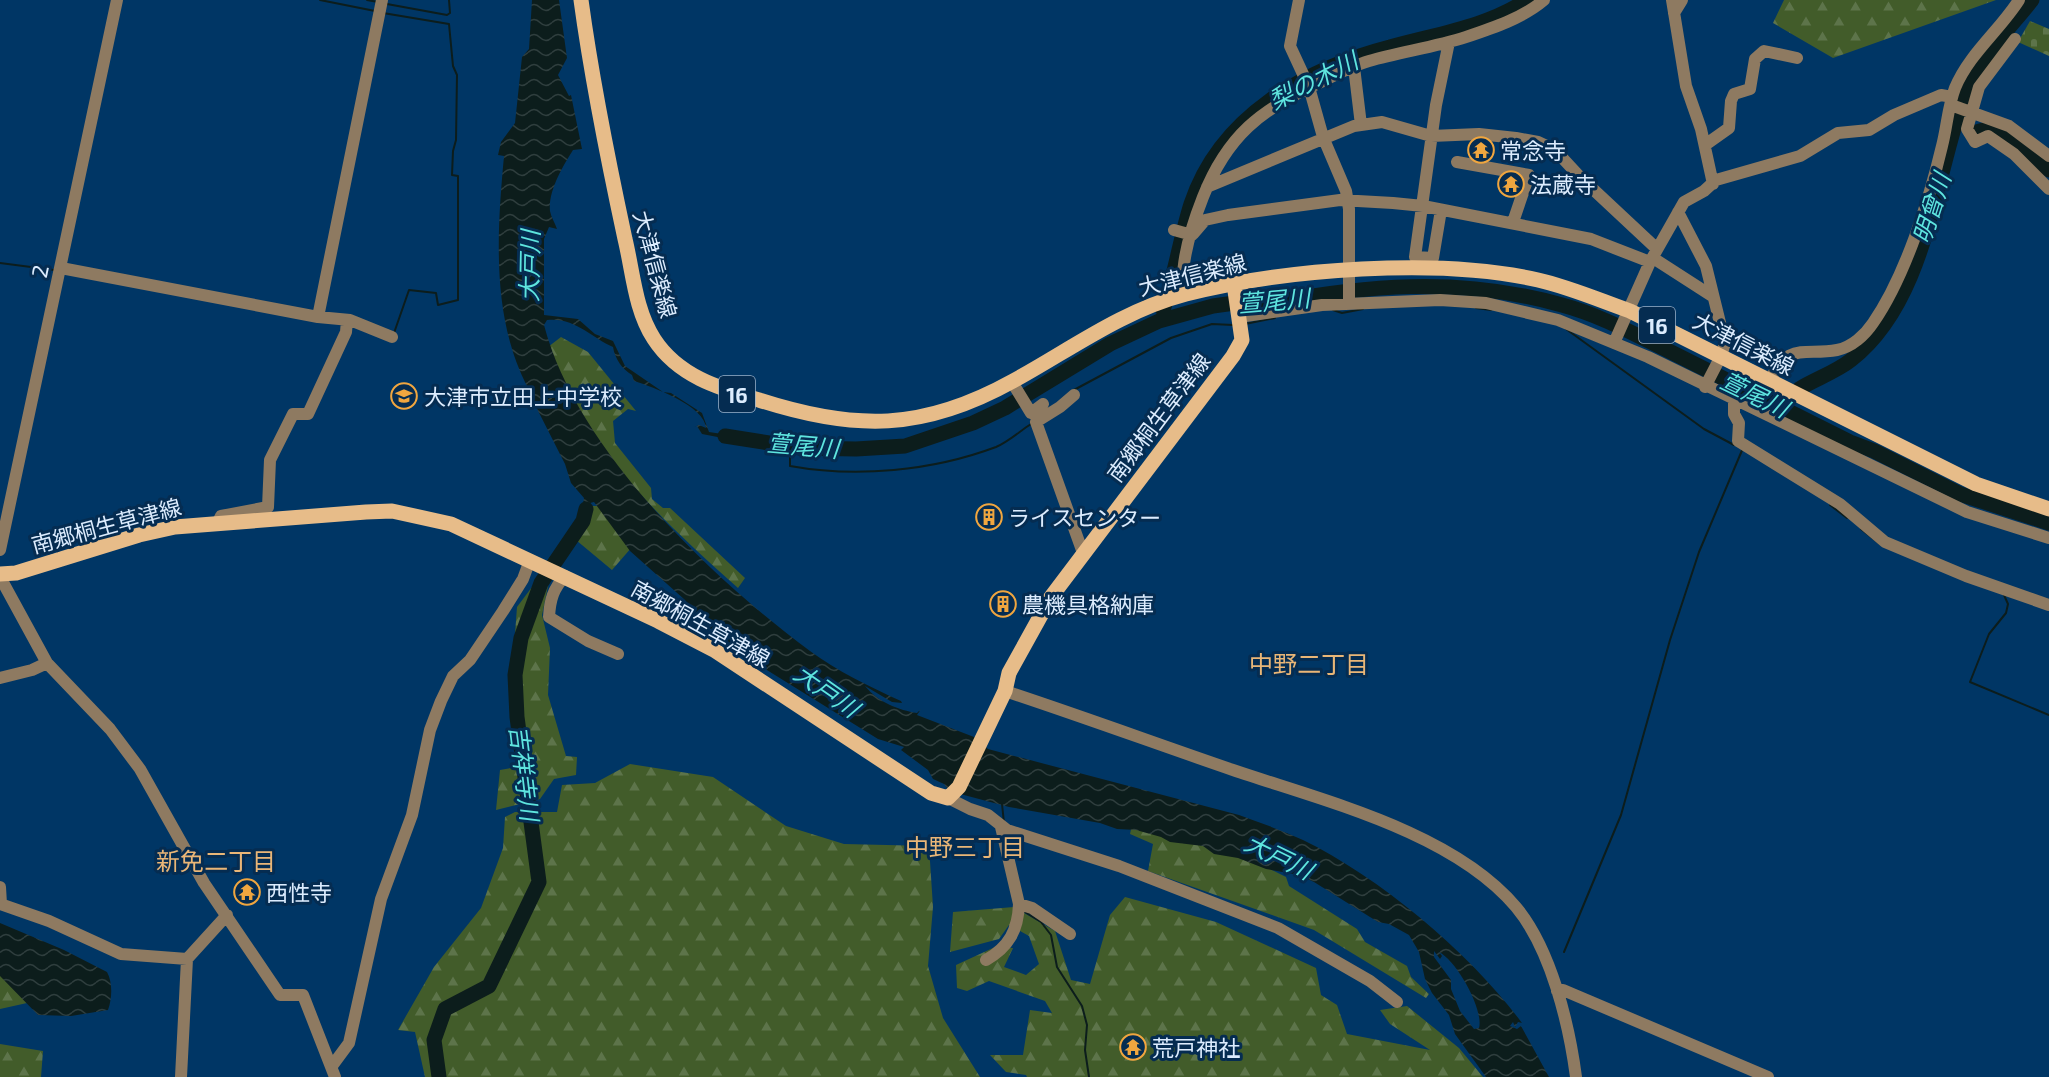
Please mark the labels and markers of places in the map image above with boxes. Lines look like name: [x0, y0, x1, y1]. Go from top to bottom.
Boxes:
temple icon: 常念寺: [1466, 135, 1496, 165]
place label: 常念寺: [1500, 137, 1566, 163]
temple icon: 法蔵寺: [1496, 169, 1526, 199]
place label: 法蔵寺: [1530, 171, 1596, 197]
school or university icon: 大津市立田上中学校: [389, 381, 419, 411]
place label: 大津市立田上中学校: [424, 383, 622, 409]
building icon: ライスセンター: [974, 502, 1004, 532]
place label: ライスセンター: [1008, 504, 1161, 530]
building icon: 農機具格納庫: [988, 589, 1018, 619]
place label: 農機具格納庫: [1022, 591, 1154, 617]
temple icon: 西性寺: [232, 877, 262, 907]
place label: 西性寺: [266, 879, 332, 905]
temple icon: 荒戸神社: [1118, 1032, 1148, 1062]
place label: 荒戸神社: [1152, 1034, 1240, 1060]

